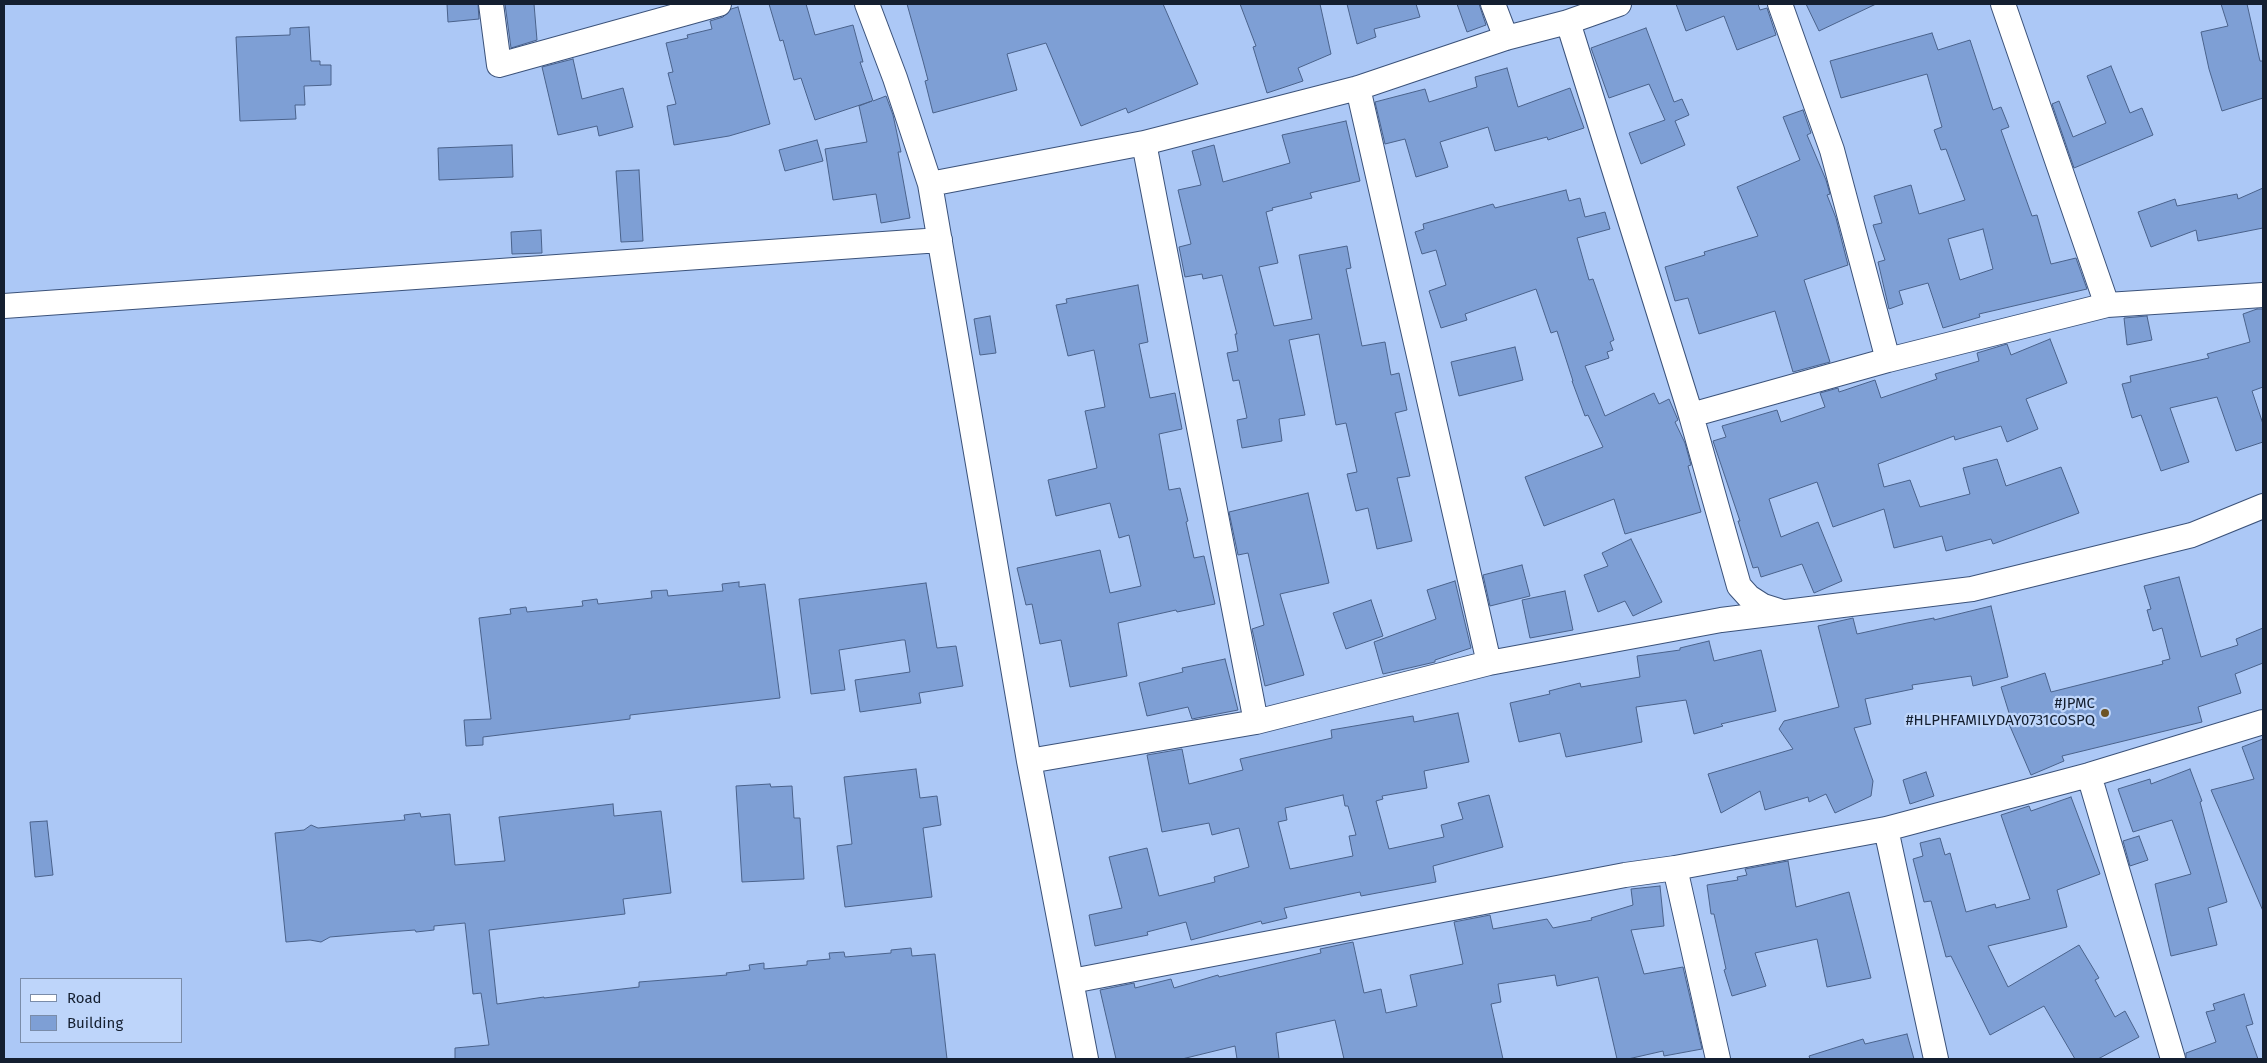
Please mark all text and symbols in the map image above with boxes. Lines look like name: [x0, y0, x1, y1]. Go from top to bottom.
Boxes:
place label: #JPMC #HLPHFAMILYDAY0731COSPQ: [1906, 695, 2095, 730]
marker: #JPMC #HLPHFAMILYDAY0731COSPQ: [2099, 707, 2111, 719]
legend: [20, 978, 182, 1043]
text: Road: [67, 989, 102, 1007]
text: Building: [67, 1014, 123, 1032]

